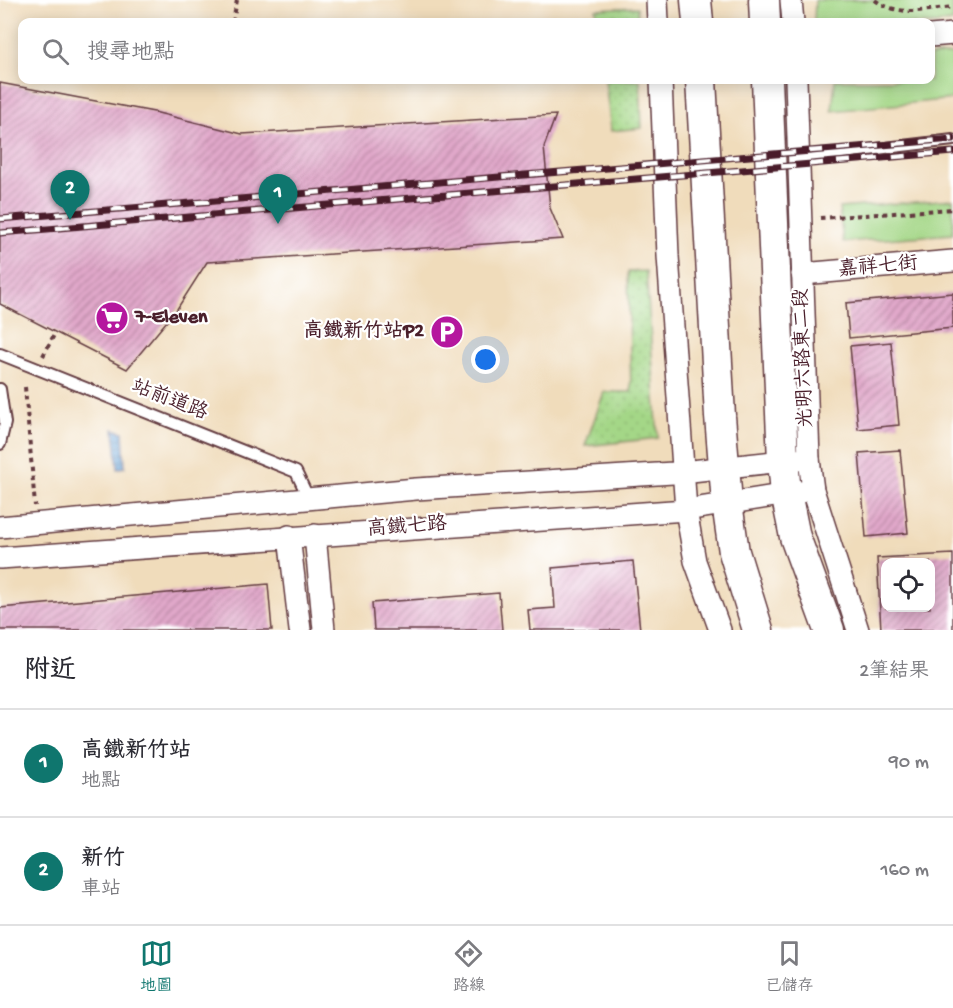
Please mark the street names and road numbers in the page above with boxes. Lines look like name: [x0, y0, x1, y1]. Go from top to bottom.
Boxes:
street label: 嘉祥七街: [837, 251, 919, 283]
street label: 光明六路東二段: [789, 288, 819, 428]
street label: 站前道路: [128, 374, 212, 426]
street label: 高鐵七路: [366, 512, 449, 542]

